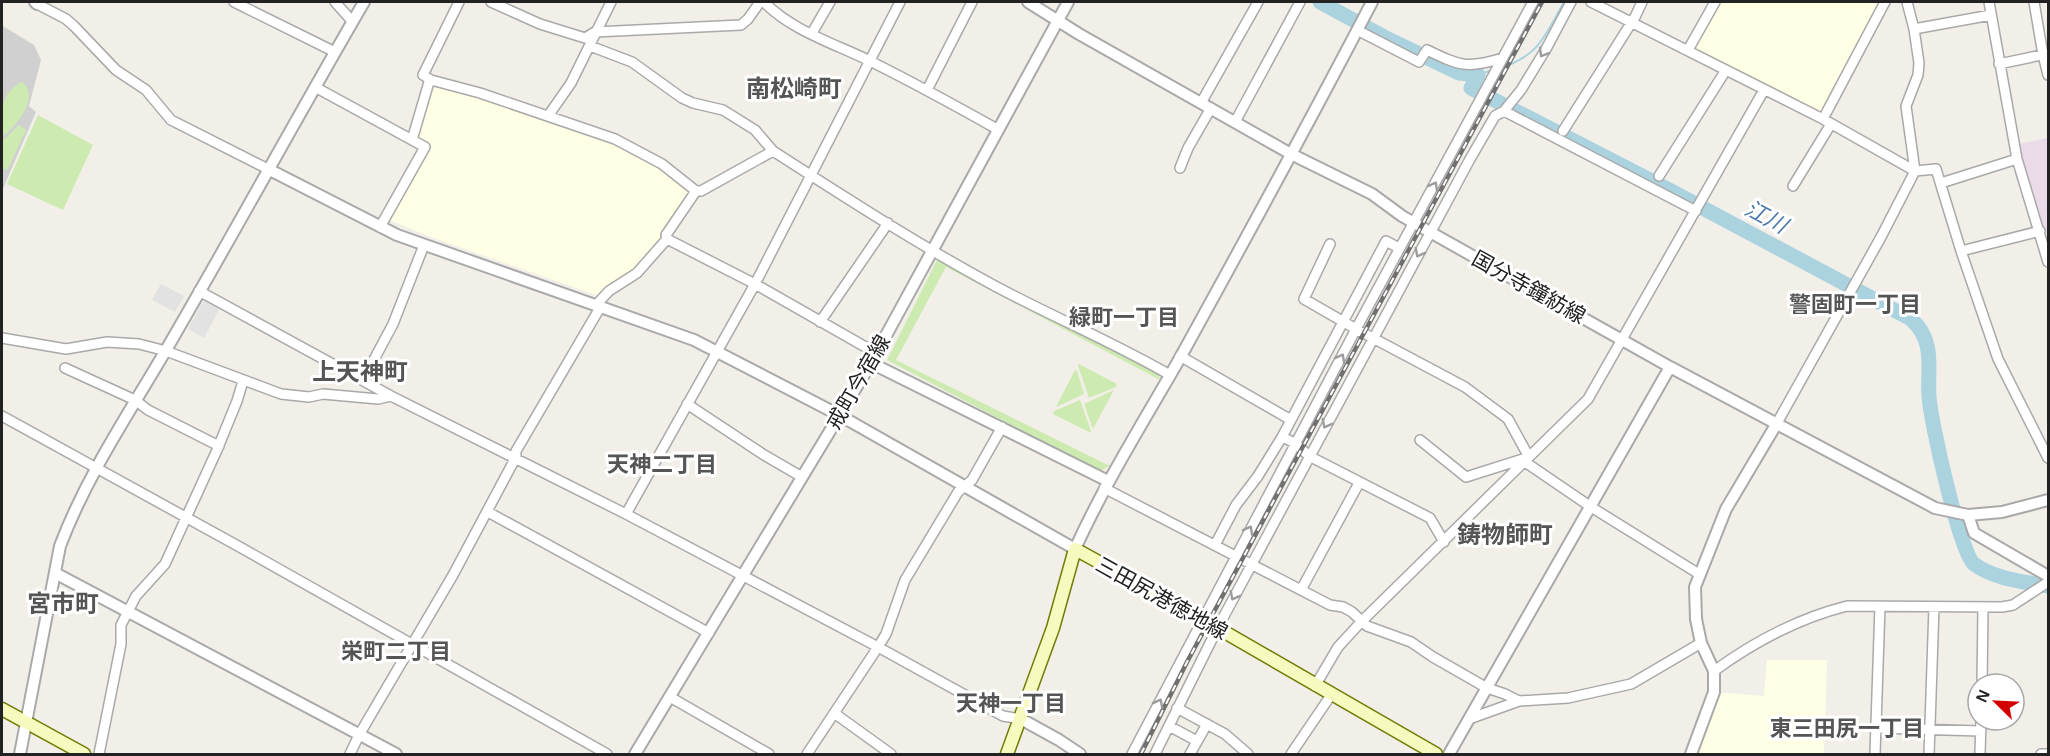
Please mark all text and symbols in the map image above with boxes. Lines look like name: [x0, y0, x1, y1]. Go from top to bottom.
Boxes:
one-way arrow: [1539, 47, 1551, 57]
district label: 南松崎町: [746, 75, 842, 102]
one-way arrow: [1426, 182, 1438, 192]
water label: 江川: [1741, 196, 1793, 239]
one-way arrow: [1415, 246, 1426, 257]
street label: 国分寺鐘紡線: [1468, 246, 1590, 328]
district label: 警固町一丁目: [1789, 292, 1921, 317]
district label: 緑町一丁目: [1069, 305, 1179, 330]
street label: 戒町今宿線: [822, 331, 894, 433]
one-way arrow: [1334, 354, 1345, 364]
district label: 上天神町: [312, 358, 408, 385]
one-way arrow: [1322, 418, 1333, 429]
district label: 天神二丁目: [607, 452, 717, 477]
district label: 鋳物師町: [1457, 521, 1553, 548]
one-way arrow: [1242, 526, 1253, 536]
street label: 三田尻港徳地線: [1092, 552, 1232, 644]
district label: 宮市町: [27, 590, 99, 617]
one-way arrow: [1230, 590, 1241, 601]
district label: 栄町二丁目: [341, 639, 451, 664]
north arrow: [1966, 672, 2026, 732]
text: N: [1973, 687, 1993, 705]
district label: 天神一丁目: [956, 691, 1066, 716]
one-way arrow: [1151, 698, 1163, 709]
district label: 東三田尻一丁目: [1770, 716, 1924, 741]

